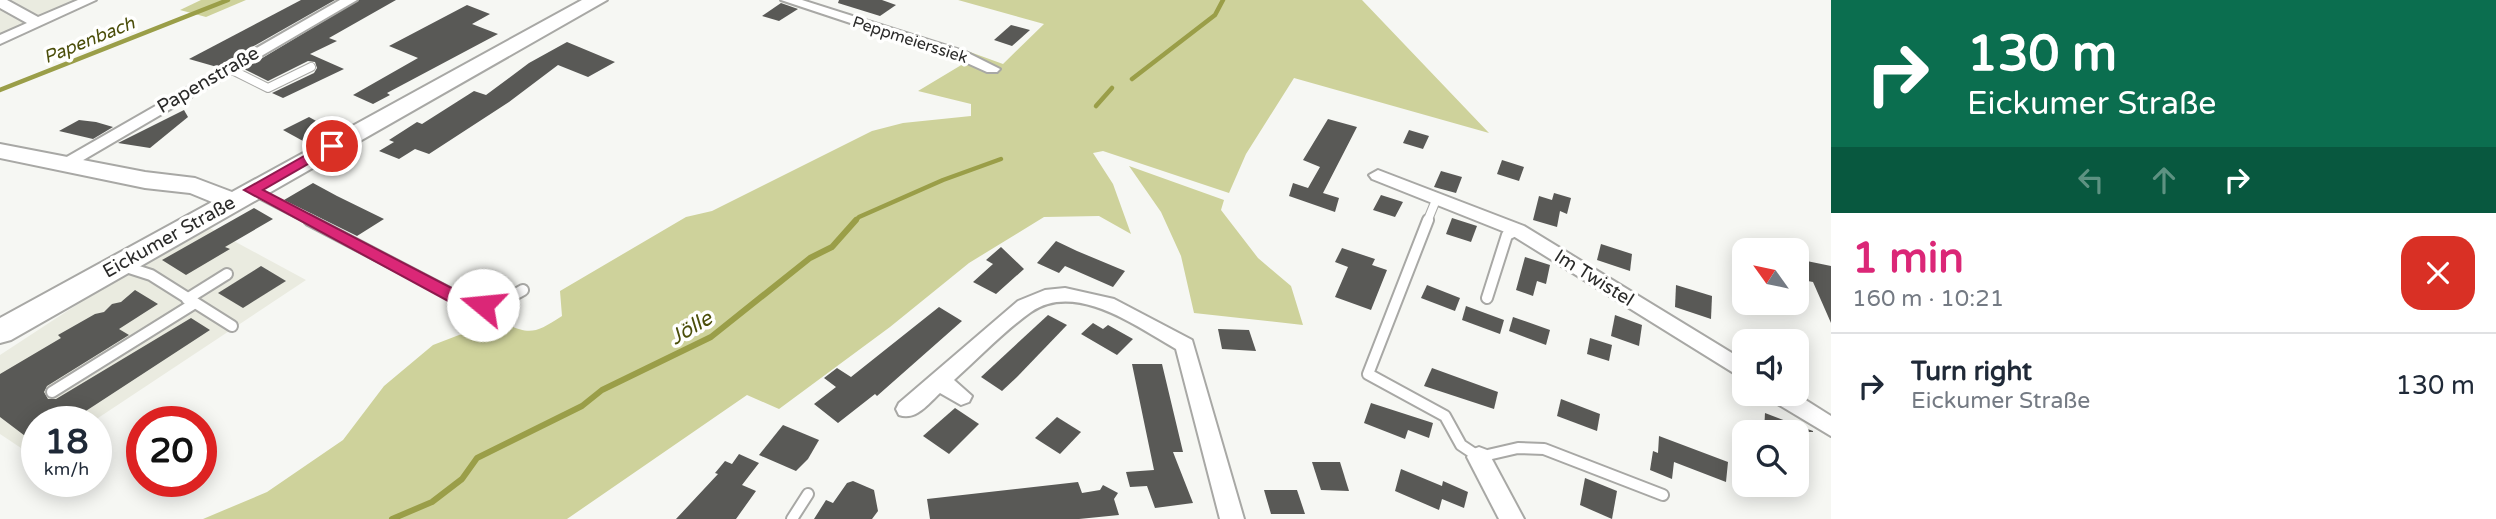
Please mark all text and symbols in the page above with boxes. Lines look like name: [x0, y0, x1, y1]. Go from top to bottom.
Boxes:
water label: Papenbach: [40, 11, 139, 68]
street label: Peppmeierssiek: [850, 12, 970, 68]
text: 130 m: [1967, 25, 2117, 84]
icon: right: [1852, 28, 1943, 119]
street label: Papenstraße: [153, 42, 263, 118]
text: Eickumer Straße: [1967, 85, 2216, 123]
pin: [302, 116, 362, 176]
icon: arrive: [313, 127, 351, 165]
icon: left: [2072, 161, 2110, 199]
icon: ahead: [2145, 161, 2183, 199]
icon: right: [2218, 161, 2256, 199]
street label: Eickumer Straße: [99, 191, 239, 283]
text: 1 min: [1852, 233, 1964, 284]
button: close: [2401, 236, 2475, 310]
north arrow: [1732, 238, 1810, 315]
map controls: [1732, 238, 1809, 497]
street label: Im Twistel: [1550, 245, 1638, 311]
position arrow: [446, 268, 520, 342]
text: 160 m · 10:21: [1852, 285, 2004, 313]
water label: Jölle: [665, 305, 718, 350]
button: sound: [1732, 329, 1809, 406]
text: Turn right: [1911, 356, 2032, 387]
icon: right: [1852, 367, 1890, 405]
text: 130 m: [2395, 370, 2475, 401]
text: Eickumer Straße: [1911, 387, 2090, 415]
speed limit sign: 20: [126, 406, 217, 497]
button: search: [1732, 420, 1809, 497]
text: 18: [45, 421, 88, 463]
text: km/h: [44, 458, 89, 480]

